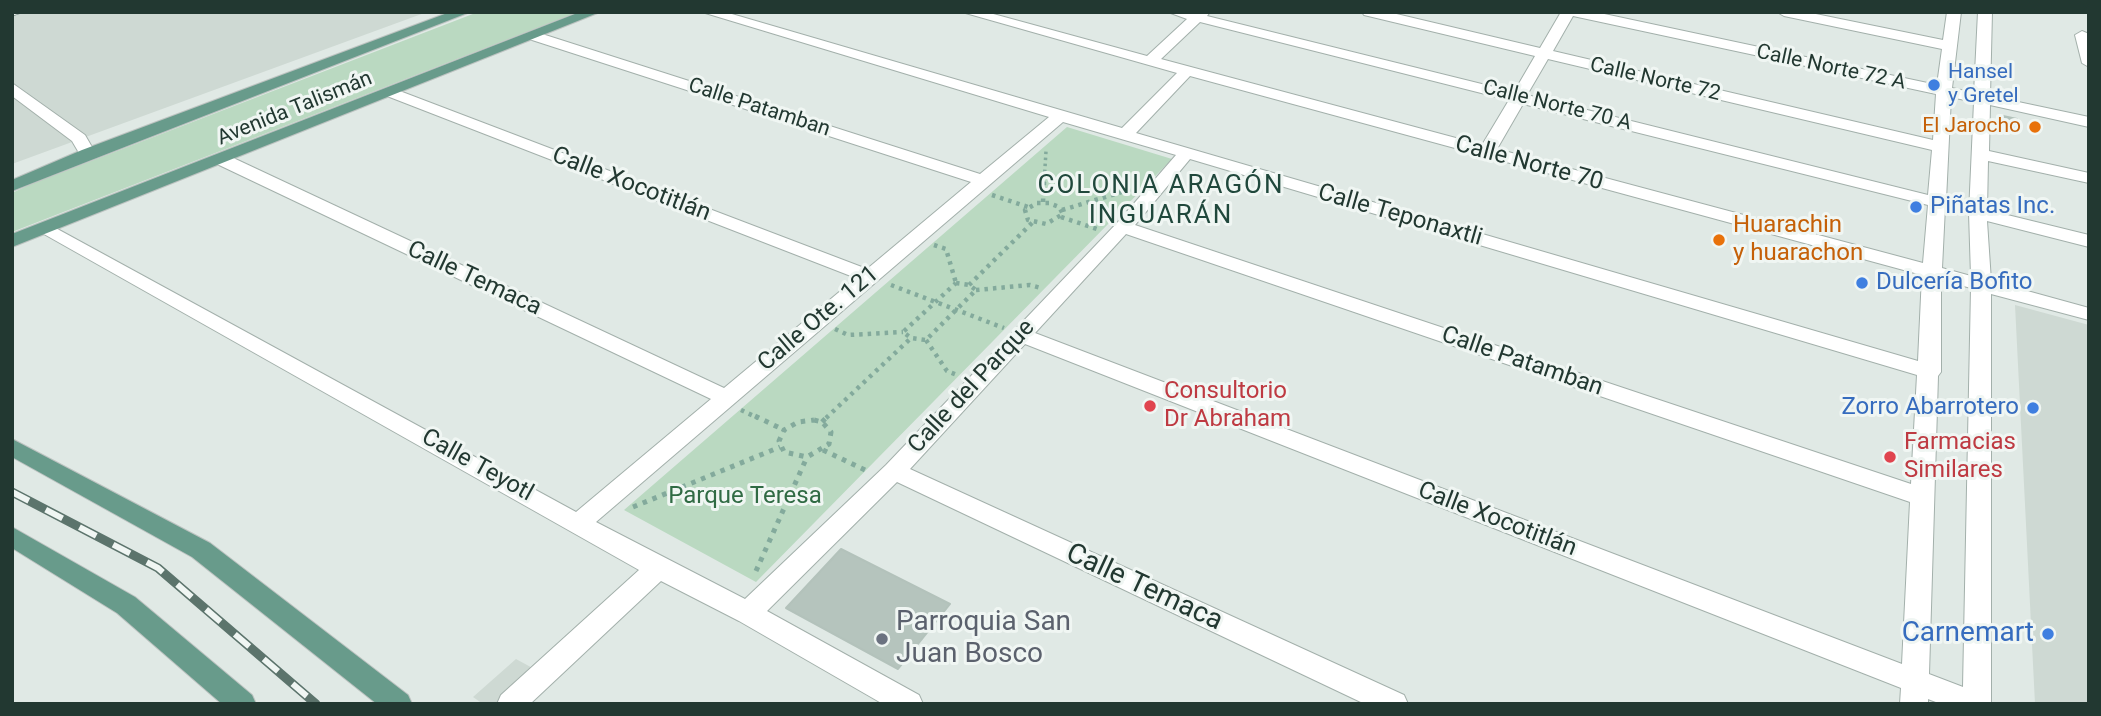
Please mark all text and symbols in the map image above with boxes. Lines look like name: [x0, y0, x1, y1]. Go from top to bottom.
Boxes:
street label: Calle Norte 72 A: [1754, 40, 1908, 96]
street label: Calle Norte 72: [1587, 53, 1723, 107]
place label: Hansel y Gretel: [1948, 60, 2019, 110]
street label: Avenida Talismán: [214, 66, 376, 152]
street label: Calle Patamban: [685, 73, 833, 143]
street label: Calle Norte 70 A: [1480, 75, 1634, 137]
marker: Hansel y Gretel: [1926, 77, 1942, 93]
place label: El Jarocho: [1922, 114, 2021, 140]
marker: El Jarocho: [2027, 119, 2043, 135]
street label: Calle Norte 70: [1452, 130, 1606, 198]
street label: Calle Xocotitlán: [548, 142, 714, 228]
district label: COLONIA ARAGÓN INGUARÁN: [1039, 170, 1283, 232]
street label: Calle Teponaxtli: [1314, 179, 1486, 253]
place label: Piñatas Inc.: [1930, 193, 2055, 221]
marker: Piñatas Inc.: [1908, 199, 1924, 215]
place label: Huarachin y huarachon: [1733, 212, 1863, 268]
marker: Huarachin y huarachon: [1711, 232, 1727, 248]
street label: Calle Temaca: [402, 235, 546, 323]
street label: Calle Ote. 121: [753, 260, 885, 378]
place label: Dulcería Bofito: [1876, 269, 2032, 297]
marker: Dulcería Bofito: [1854, 275, 1870, 291]
street label: Calle del Parque: [903, 314, 1041, 460]
street label: Calle Patamban: [1437, 321, 1607, 403]
place label: Consultorio Dr Abraham: [1164, 378, 1291, 434]
place label: Zorro Abarrotero: [1841, 394, 2019, 422]
marker: Consultorio Dr Abraham: [1142, 398, 1158, 414]
marker: Zorro Abarrotero: [2025, 400, 2041, 416]
street label: Calle Teyotl: [416, 424, 538, 508]
place label: Farmacias Similares: [1904, 429, 2016, 485]
marker: Farmacias Similares: [1882, 449, 1898, 465]
street label: Calle Xocotitlán: [1414, 477, 1580, 563]
park label: Parque Teresa: [668, 483, 822, 511]
street label: Calle Temaca: [1060, 537, 1228, 639]
place label: Parroquia San Juan Bosco: [896, 606, 1071, 672]
place label: Carnemart: [1902, 617, 2034, 651]
marker: Carnemart: [2040, 626, 2056, 642]
marker: Parroquia San Juan Bosco: [874, 631, 890, 647]

